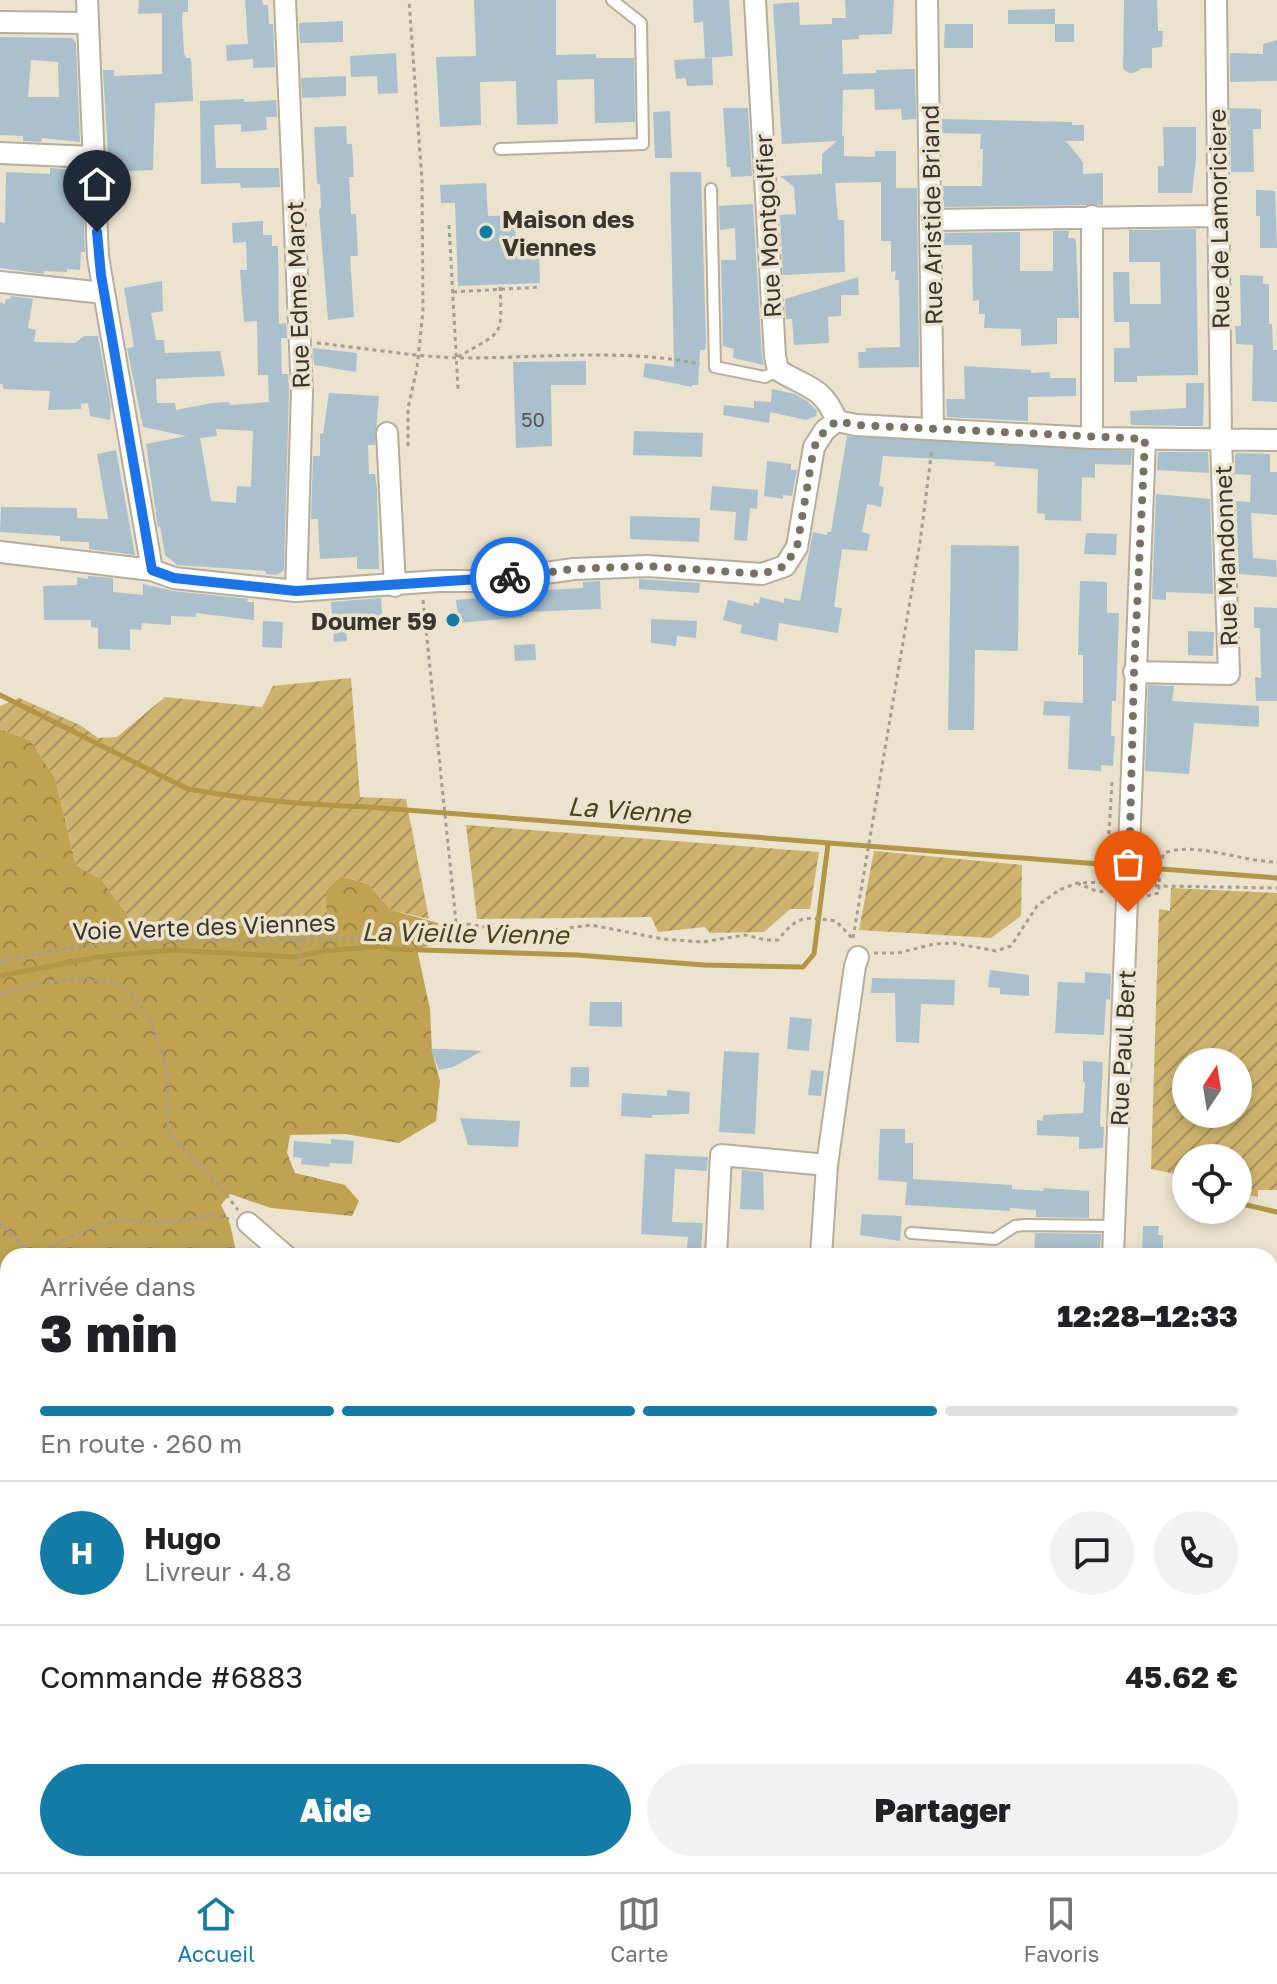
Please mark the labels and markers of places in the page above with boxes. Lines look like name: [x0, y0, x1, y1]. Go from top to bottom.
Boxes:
pin: [63, 150, 131, 232]
place label: Maison des Viennes: [502, 204, 635, 261]
marker: Maison des Viennes: [477, 223, 495, 241]
place label: Doumer 59: [311, 606, 437, 635]
marker: Doumer 59: [444, 611, 462, 629]
pin: [1094, 830, 1162, 912]

